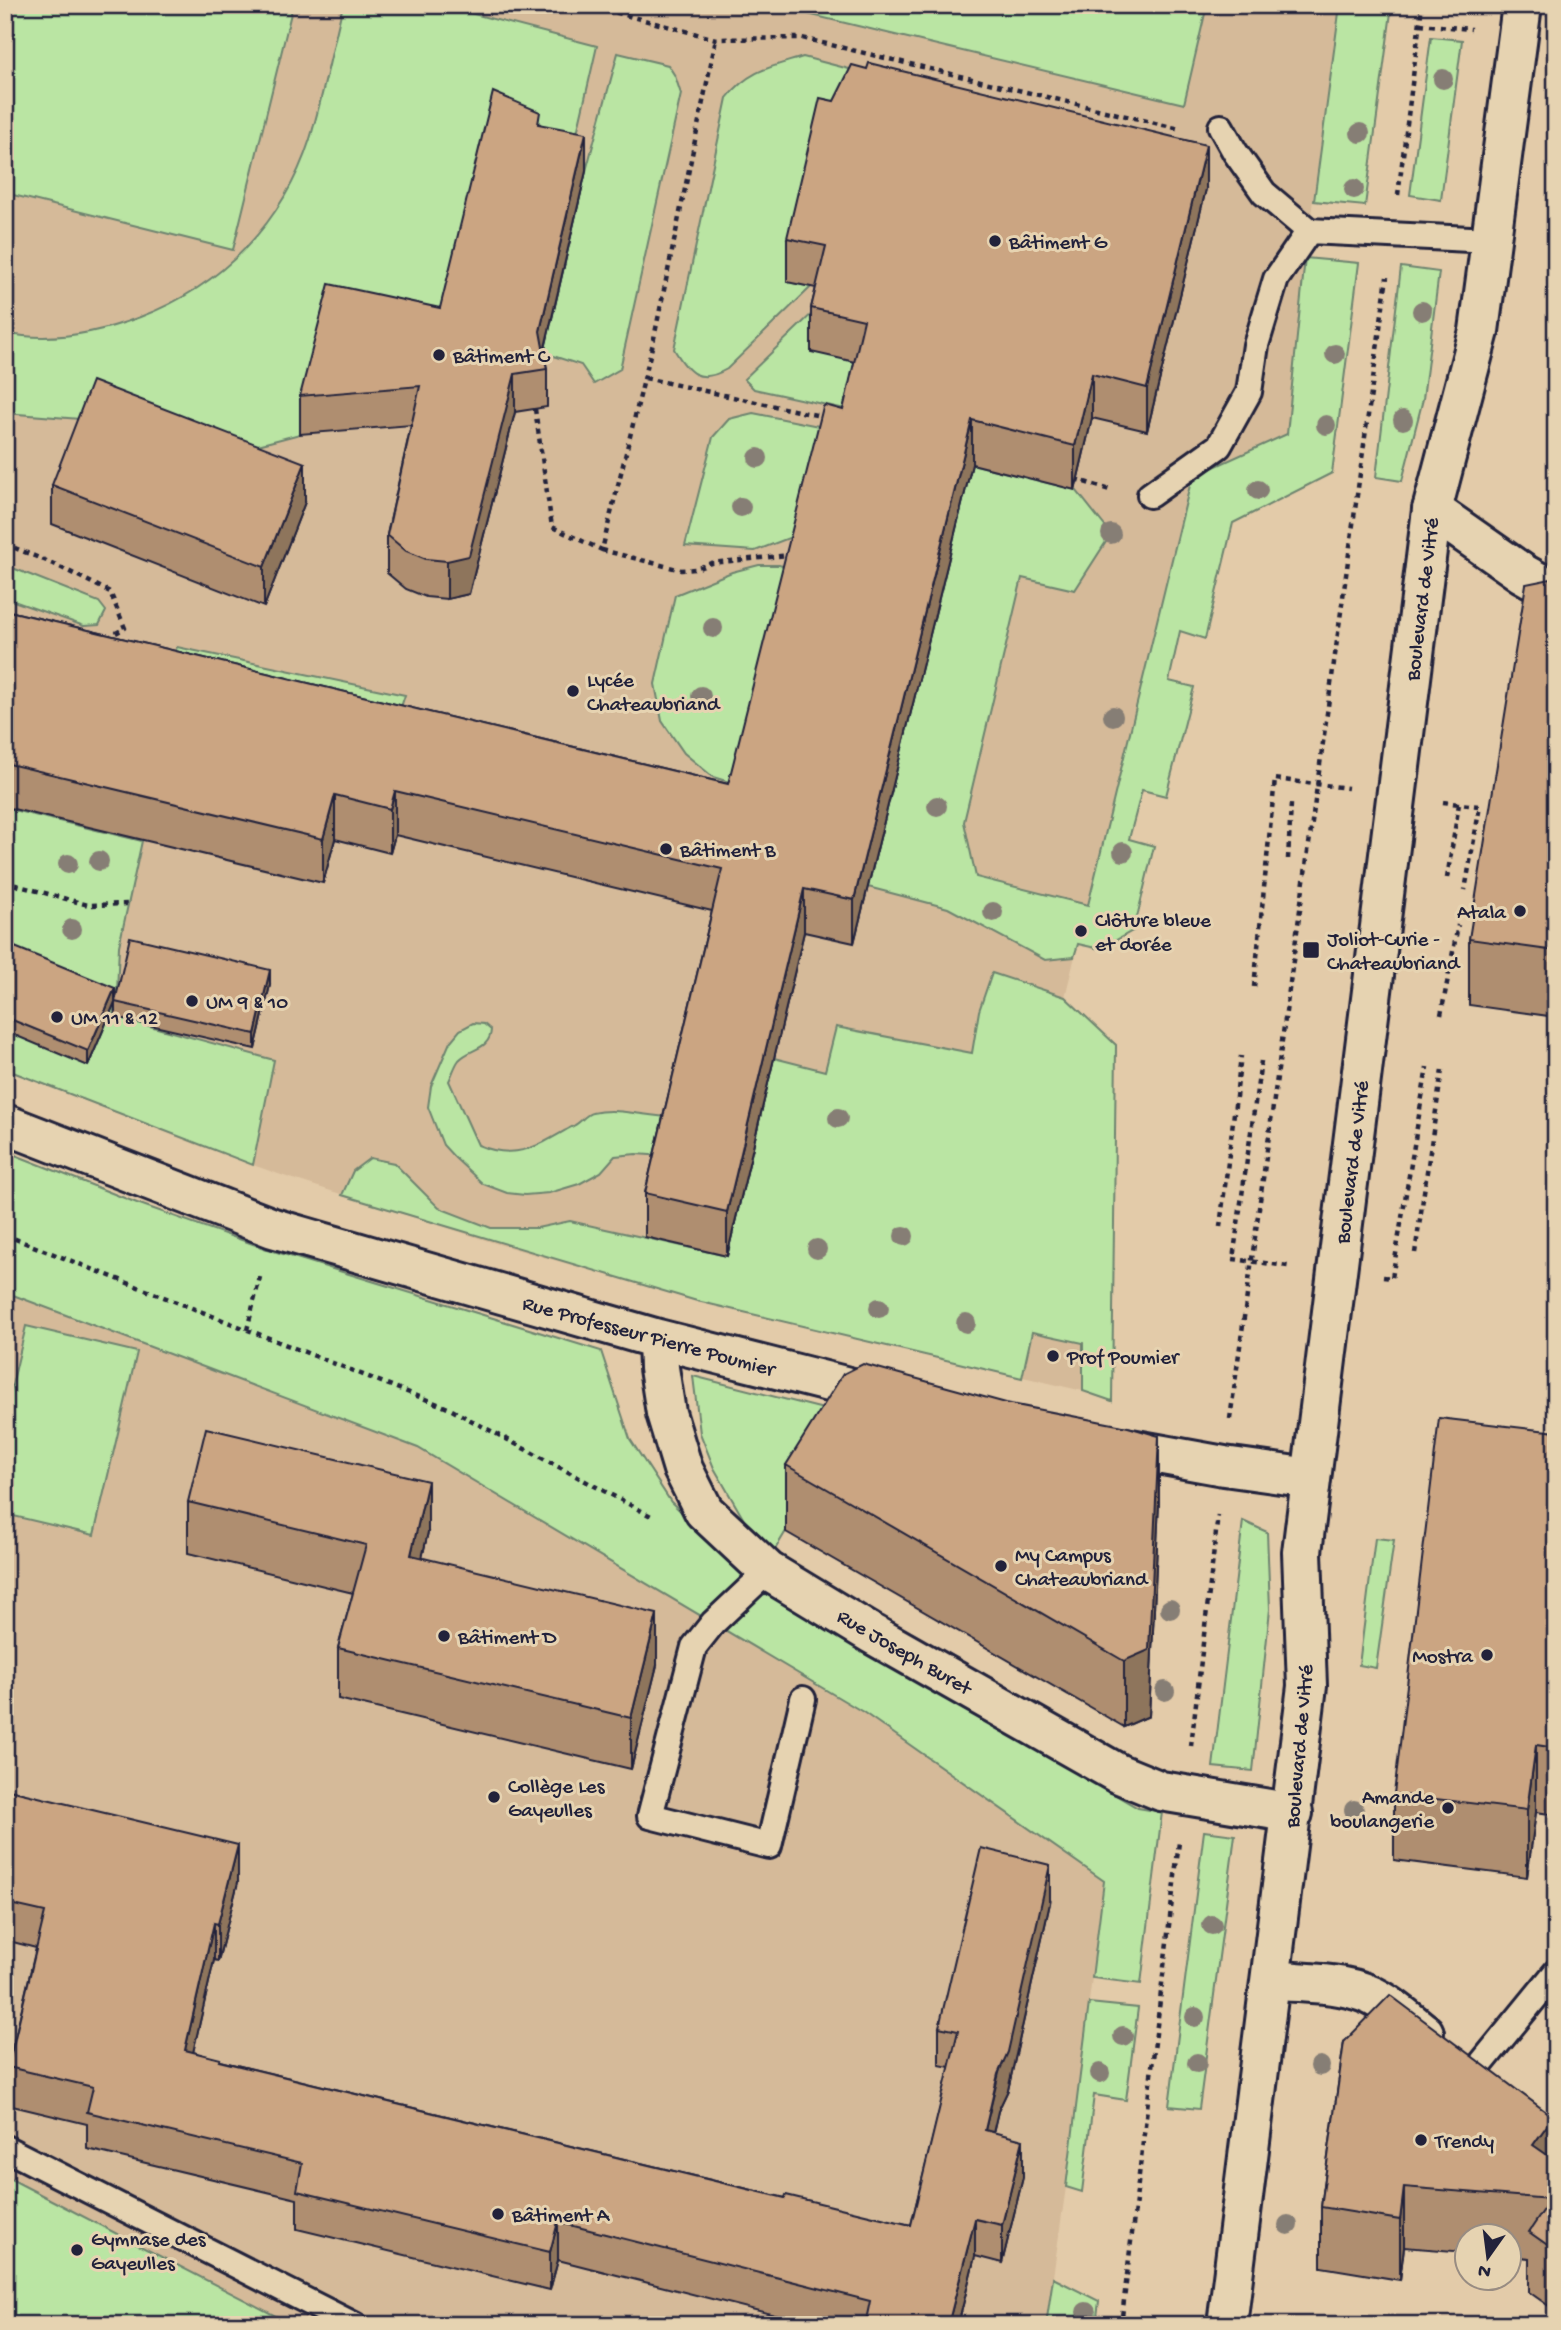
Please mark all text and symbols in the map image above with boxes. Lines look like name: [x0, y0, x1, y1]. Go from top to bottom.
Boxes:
place label: Bâtiment G: [1008, 232, 1108, 257]
marker: Bâtiment G: [987, 233, 1003, 249]
place label: Bâtiment C: [452, 346, 551, 371]
marker: Bâtiment C: [431, 347, 447, 363]
street label: Boulevard de Vitré: [1402, 515, 1447, 683]
place label: Lycée Chateaubriand: [587, 670, 721, 719]
marker: Lycée Chateaubriand: [565, 683, 581, 699]
place label: Bâtiment B: [679, 840, 777, 865]
marker: Bâtiment B: [658, 841, 674, 857]
place label: Atala: [1457, 902, 1507, 927]
marker: Atala: [1512, 903, 1528, 919]
place label: Clôture bleue et dorée: [1095, 910, 1212, 959]
marker: Clôture bleue et dorée: [1073, 923, 1089, 939]
place label: Joliot-Curie - Chateaubriand: [1327, 929, 1461, 978]
marker: Joliot-Curie - Chateaubriand: [1301, 940, 1321, 960]
place label: UM 9 & 10: [206, 992, 288, 1017]
marker: UM 9 & 10: [184, 993, 200, 1009]
place label: UM 11 & 12: [71, 1008, 158, 1033]
marker: UM 11 & 12: [49, 1009, 65, 1025]
street label: Boulevard de Vitré: [1332, 1078, 1377, 1246]
street label: Rue Professeur Pierre Poumier: [519, 1293, 778, 1385]
place label: Prof Poumier: [1066, 1347, 1180, 1372]
marker: Prof Poumier: [1045, 1348, 1061, 1364]
place label: My Campus Chateaubriand: [1015, 1545, 1149, 1594]
marker: My Campus Chateaubriand: [993, 1558, 1009, 1574]
street label: Rue Joseph Buret: [831, 1605, 977, 1704]
place label: Bâtiment D: [457, 1627, 557, 1652]
marker: Bâtiment D: [436, 1628, 452, 1644]
place label: Mostra: [1412, 1646, 1474, 1671]
marker: Mostra: [1479, 1647, 1495, 1663]
street label: Boulevard de Vitré: [1282, 1662, 1321, 1830]
place label: Collège Les Gayeulles: [508, 1776, 606, 1825]
place label: Amande boulangerie: [1330, 1787, 1435, 1836]
marker: Collège Les Gayeulles: [486, 1789, 502, 1805]
marker: Amande boulangerie: [1440, 1800, 1456, 1816]
place label: Trendy: [1434, 2131, 1494, 2156]
marker: Trendy: [1413, 2132, 1429, 2148]
place label: Bâtiment A: [511, 2205, 611, 2230]
marker: Bâtiment A: [490, 2206, 506, 2222]
north arrow: [1452, 2222, 1522, 2292]
place label: Gymnase des Gayeulles: [91, 2229, 207, 2278]
marker: Gymnase des Gayeulles: [69, 2242, 85, 2258]
text: N: [1476, 2257, 1494, 2283]

